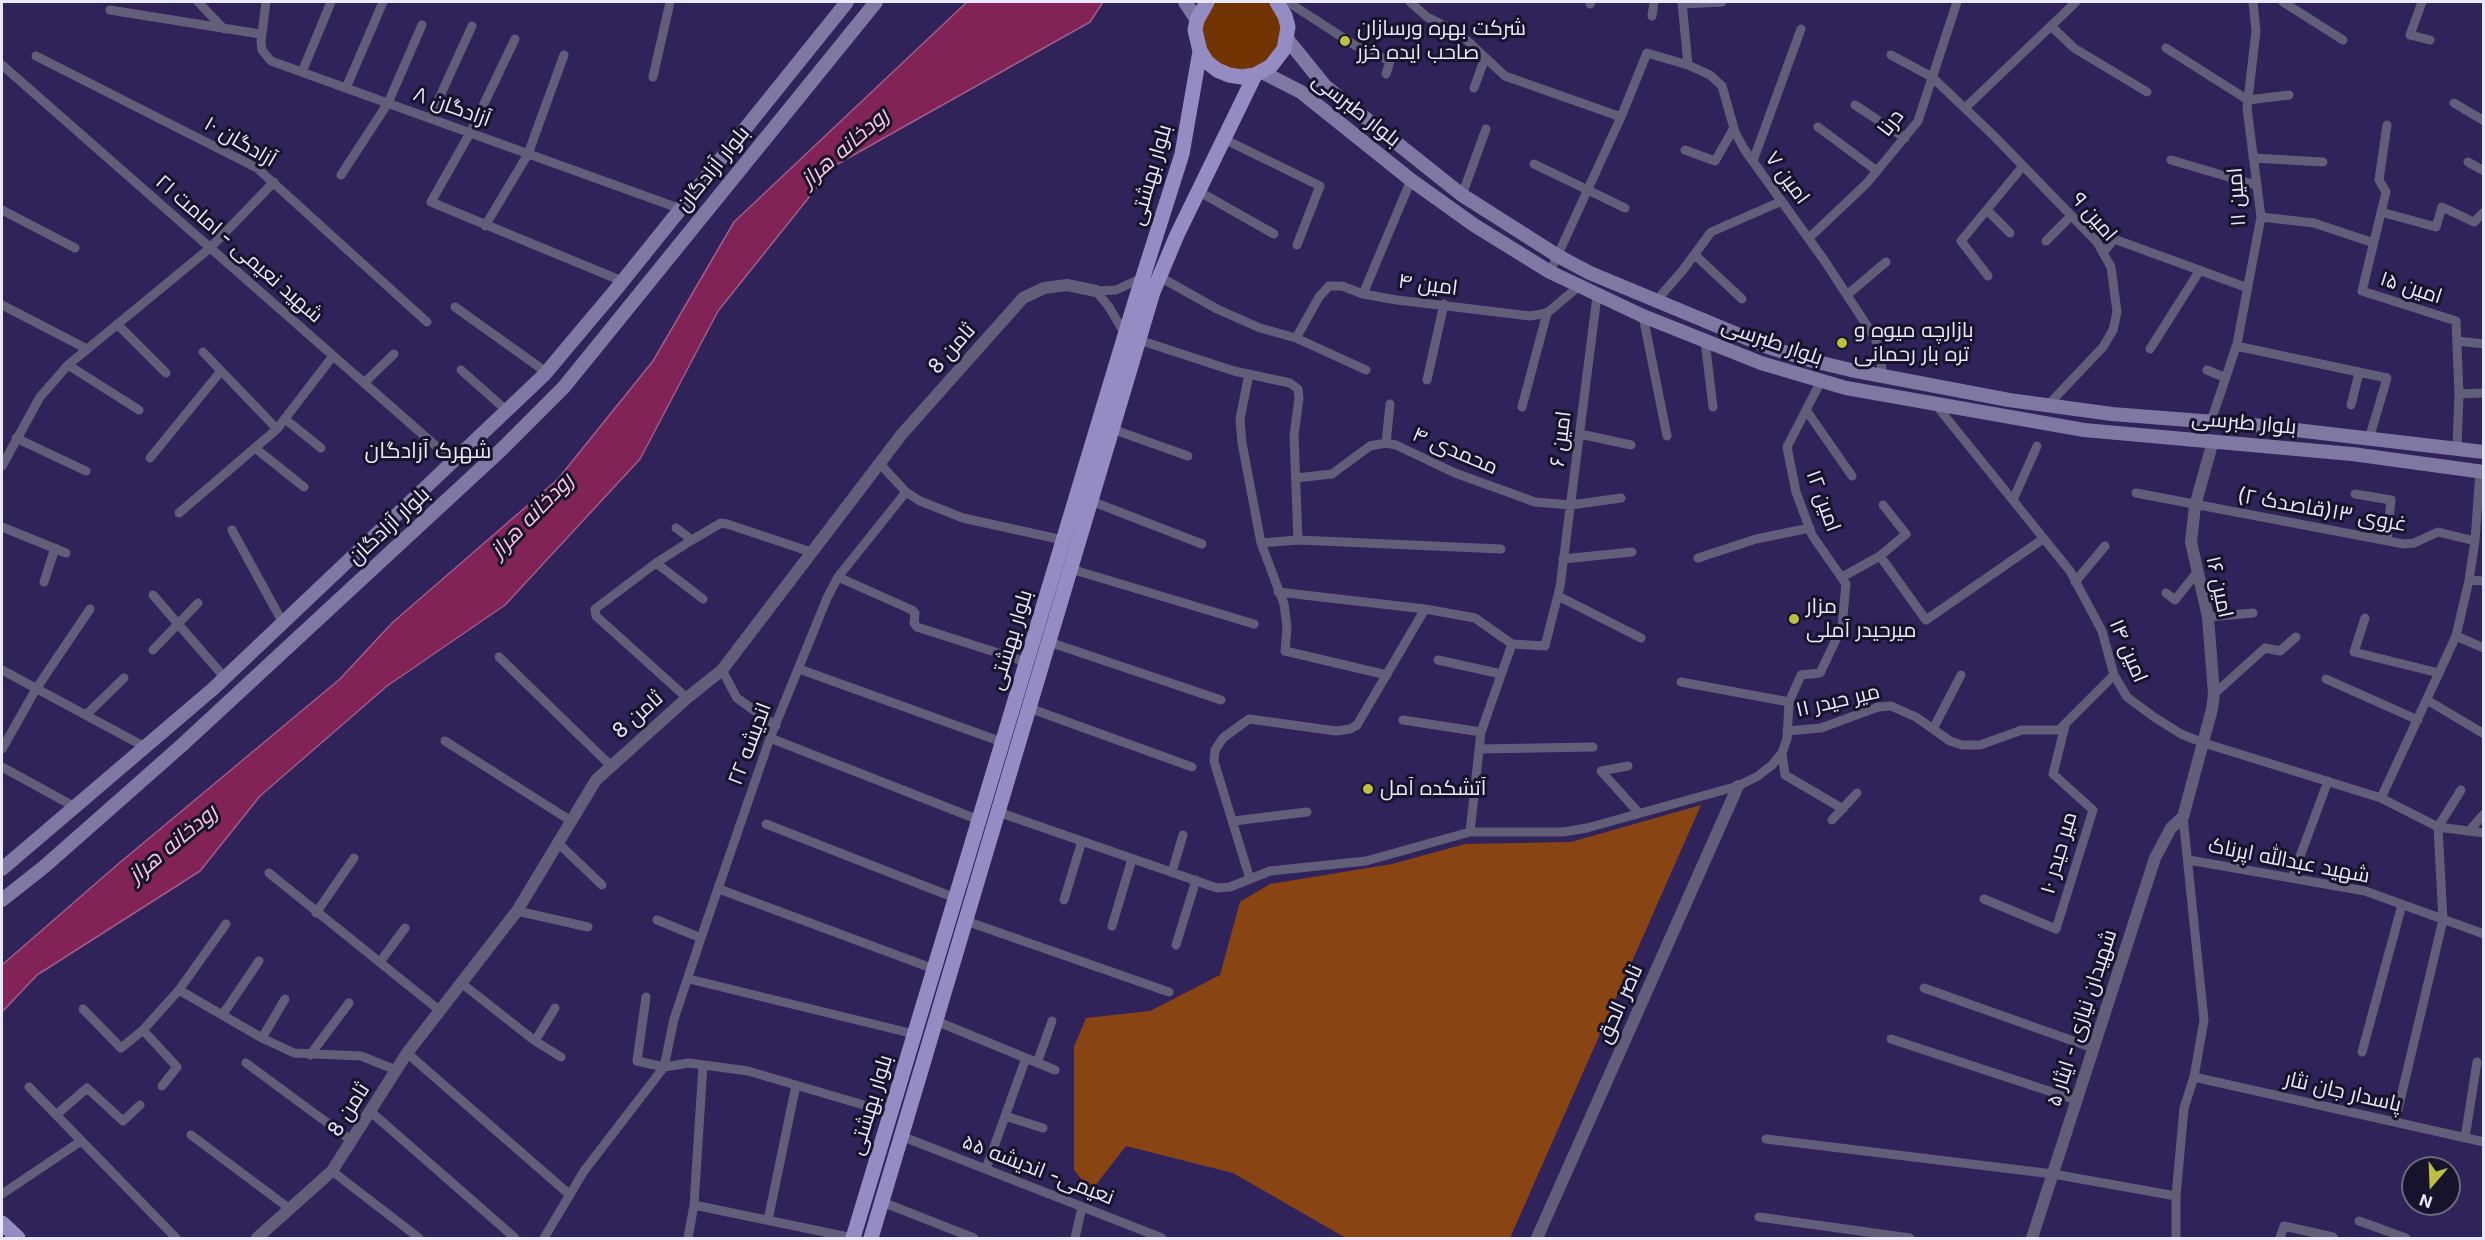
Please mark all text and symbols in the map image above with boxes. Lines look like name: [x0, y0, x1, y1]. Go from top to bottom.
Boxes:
place label: شرکت بهره ورسازان صاحب ایده خزر: [1357, 16, 1526, 66]
marker: شرکت بهره ورسازان صاحب ایده خزر: [1338, 34, 1352, 48]
street label: بلوار طبرسی: [1307, 68, 1405, 152]
street label: آزادگان ۸: [410, 81, 494, 133]
water label: رودخانه هراز: [796, 103, 894, 193]
street label: درنا: [1873, 104, 1909, 142]
street label: آزادگان ۱۰: [200, 111, 280, 173]
street label: بلوار آزادگان: [671, 121, 755, 217]
street label: بلوار بهشتی: [1125, 122, 1177, 228]
street label: امین ۷: [1759, 147, 1815, 209]
street label: امین ۱۱: [2222, 167, 2252, 227]
street label: شهید نعیمی - امامت ۲۱: [150, 170, 328, 328]
street label: امین ۹: [2066, 187, 2122, 247]
street label: امین ۱۵: [2377, 266, 2445, 310]
street label: امین ۴: [1397, 269, 1459, 301]
street label: بلوار طبرسی: [1718, 313, 1826, 371]
place label: بازارچه میوه و تره بار رحمانی: [1854, 318, 1974, 368]
street label: ثامن 8: [923, 319, 981, 379]
marker: بازارچه میوه و تره بار رحمانی: [1835, 336, 1849, 350]
street label: بلوار طبرسی: [2190, 406, 2298, 440]
street label: امین ۶: [1545, 410, 1577, 468]
street label: محمدی ۴: [1409, 422, 1501, 480]
district label: شهرک آزادگان: [365, 438, 491, 464]
street label: امین ۱۲: [1800, 467, 1846, 535]
water label: رودخانه هراز: [485, 468, 579, 564]
street label: بلوار آزادگان: [343, 482, 435, 570]
street label: غروی ۱۳(قاصدک ۲): [2235, 483, 2409, 537]
street label: امین ۱۶: [2200, 554, 2238, 620]
street label: بلوار بهشتی: [984, 587, 1038, 693]
place label: مزار میرحیدر آملی: [1806, 594, 1917, 644]
marker: مزار میرحیدر آملی: [1787, 612, 1801, 626]
street label: امین ۱۴: [2103, 616, 2153, 686]
street label: میر حیدر ۱۱: [1794, 679, 1882, 723]
street label: ثامن 8: [608, 686, 668, 744]
street label: اندیشه ۲۲: [723, 699, 777, 789]
place label: آتشکده آمل: [1380, 776, 1486, 802]
marker: آتشکده آمل: [1361, 782, 1375, 796]
water label: رودخانه هراز: [123, 799, 223, 889]
street label: میر حیدر ۱۰: [2035, 809, 2083, 897]
street label: شهید عبدالله اپرناک: [2206, 833, 2372, 889]
street label: شهیدان نیازی - ایثار ۵: [2042, 926, 2122, 1110]
street label: ناصر الحق: [1592, 961, 1648, 1047]
street label: بلوار بهشتی: [844, 1052, 898, 1158]
street label: پاسدار جان نثار: [2282, 1066, 2404, 1118]
street label: ثامن 8: [323, 1078, 375, 1142]
street label: نعیمی- اندیشه ۵۵: [959, 1129, 1117, 1211]
north arrow: [2401, 1156, 2461, 1216]
text: N: [2417, 1190, 2435, 1213]

